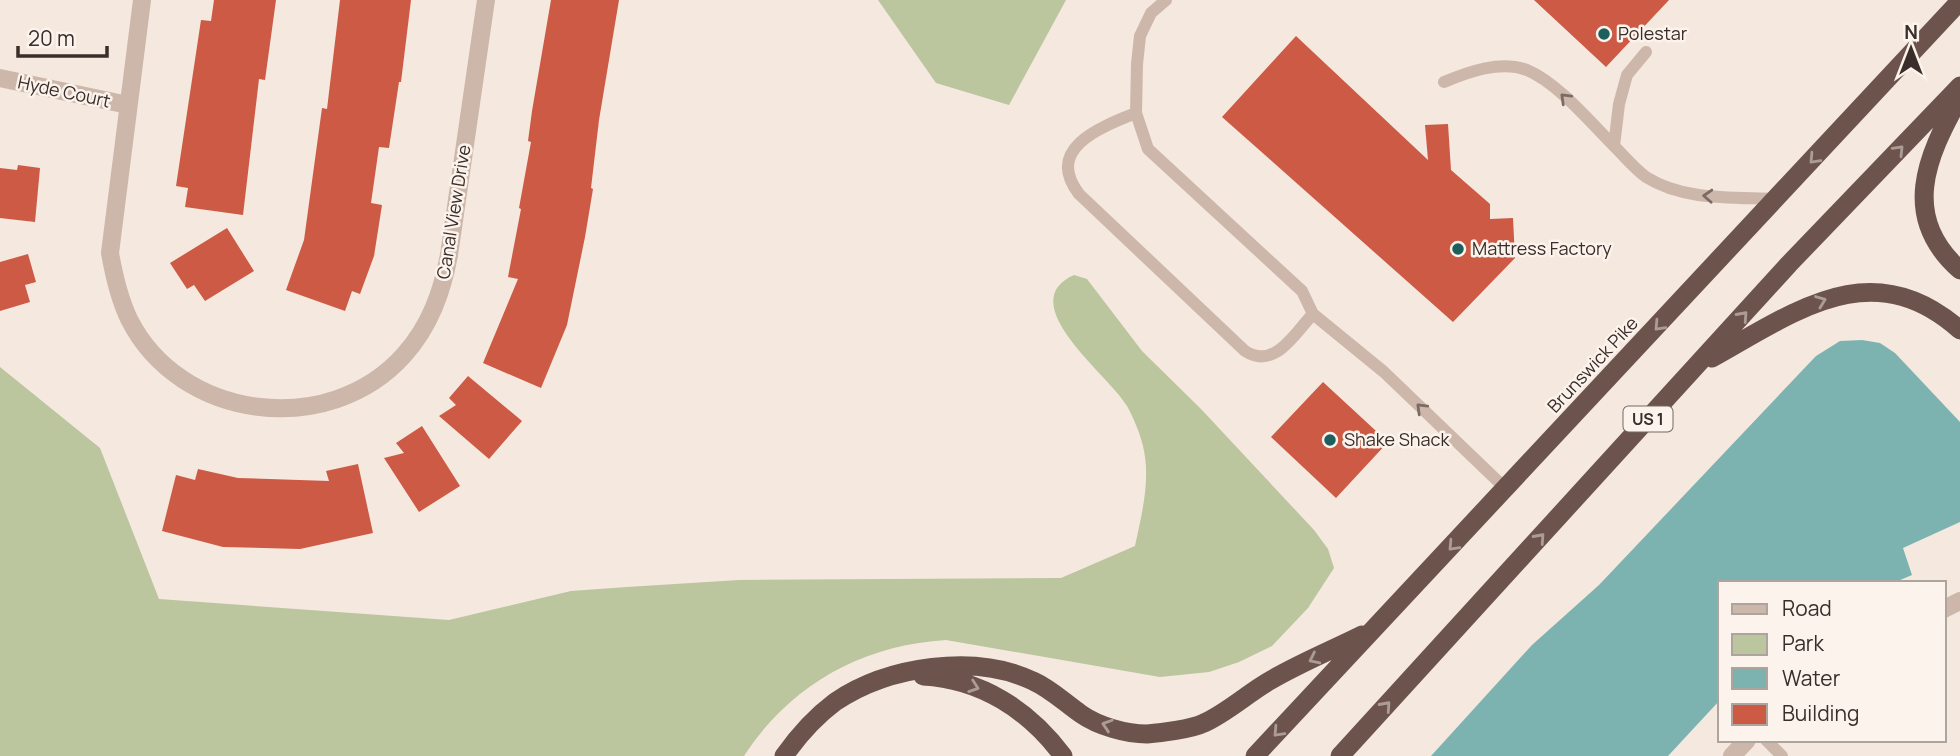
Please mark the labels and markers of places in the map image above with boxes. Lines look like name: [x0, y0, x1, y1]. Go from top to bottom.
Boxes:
place label: Polestar: [1618, 21, 1688, 45]
marker: Polestar: [1596, 26, 1612, 42]
place label: Mattress Factory: [1472, 236, 1612, 260]
marker: Mattress Factory: [1450, 241, 1466, 257]
place label: Shake Shack: [1344, 427, 1450, 451]
marker: Shake Shack: [1322, 432, 1338, 448]

